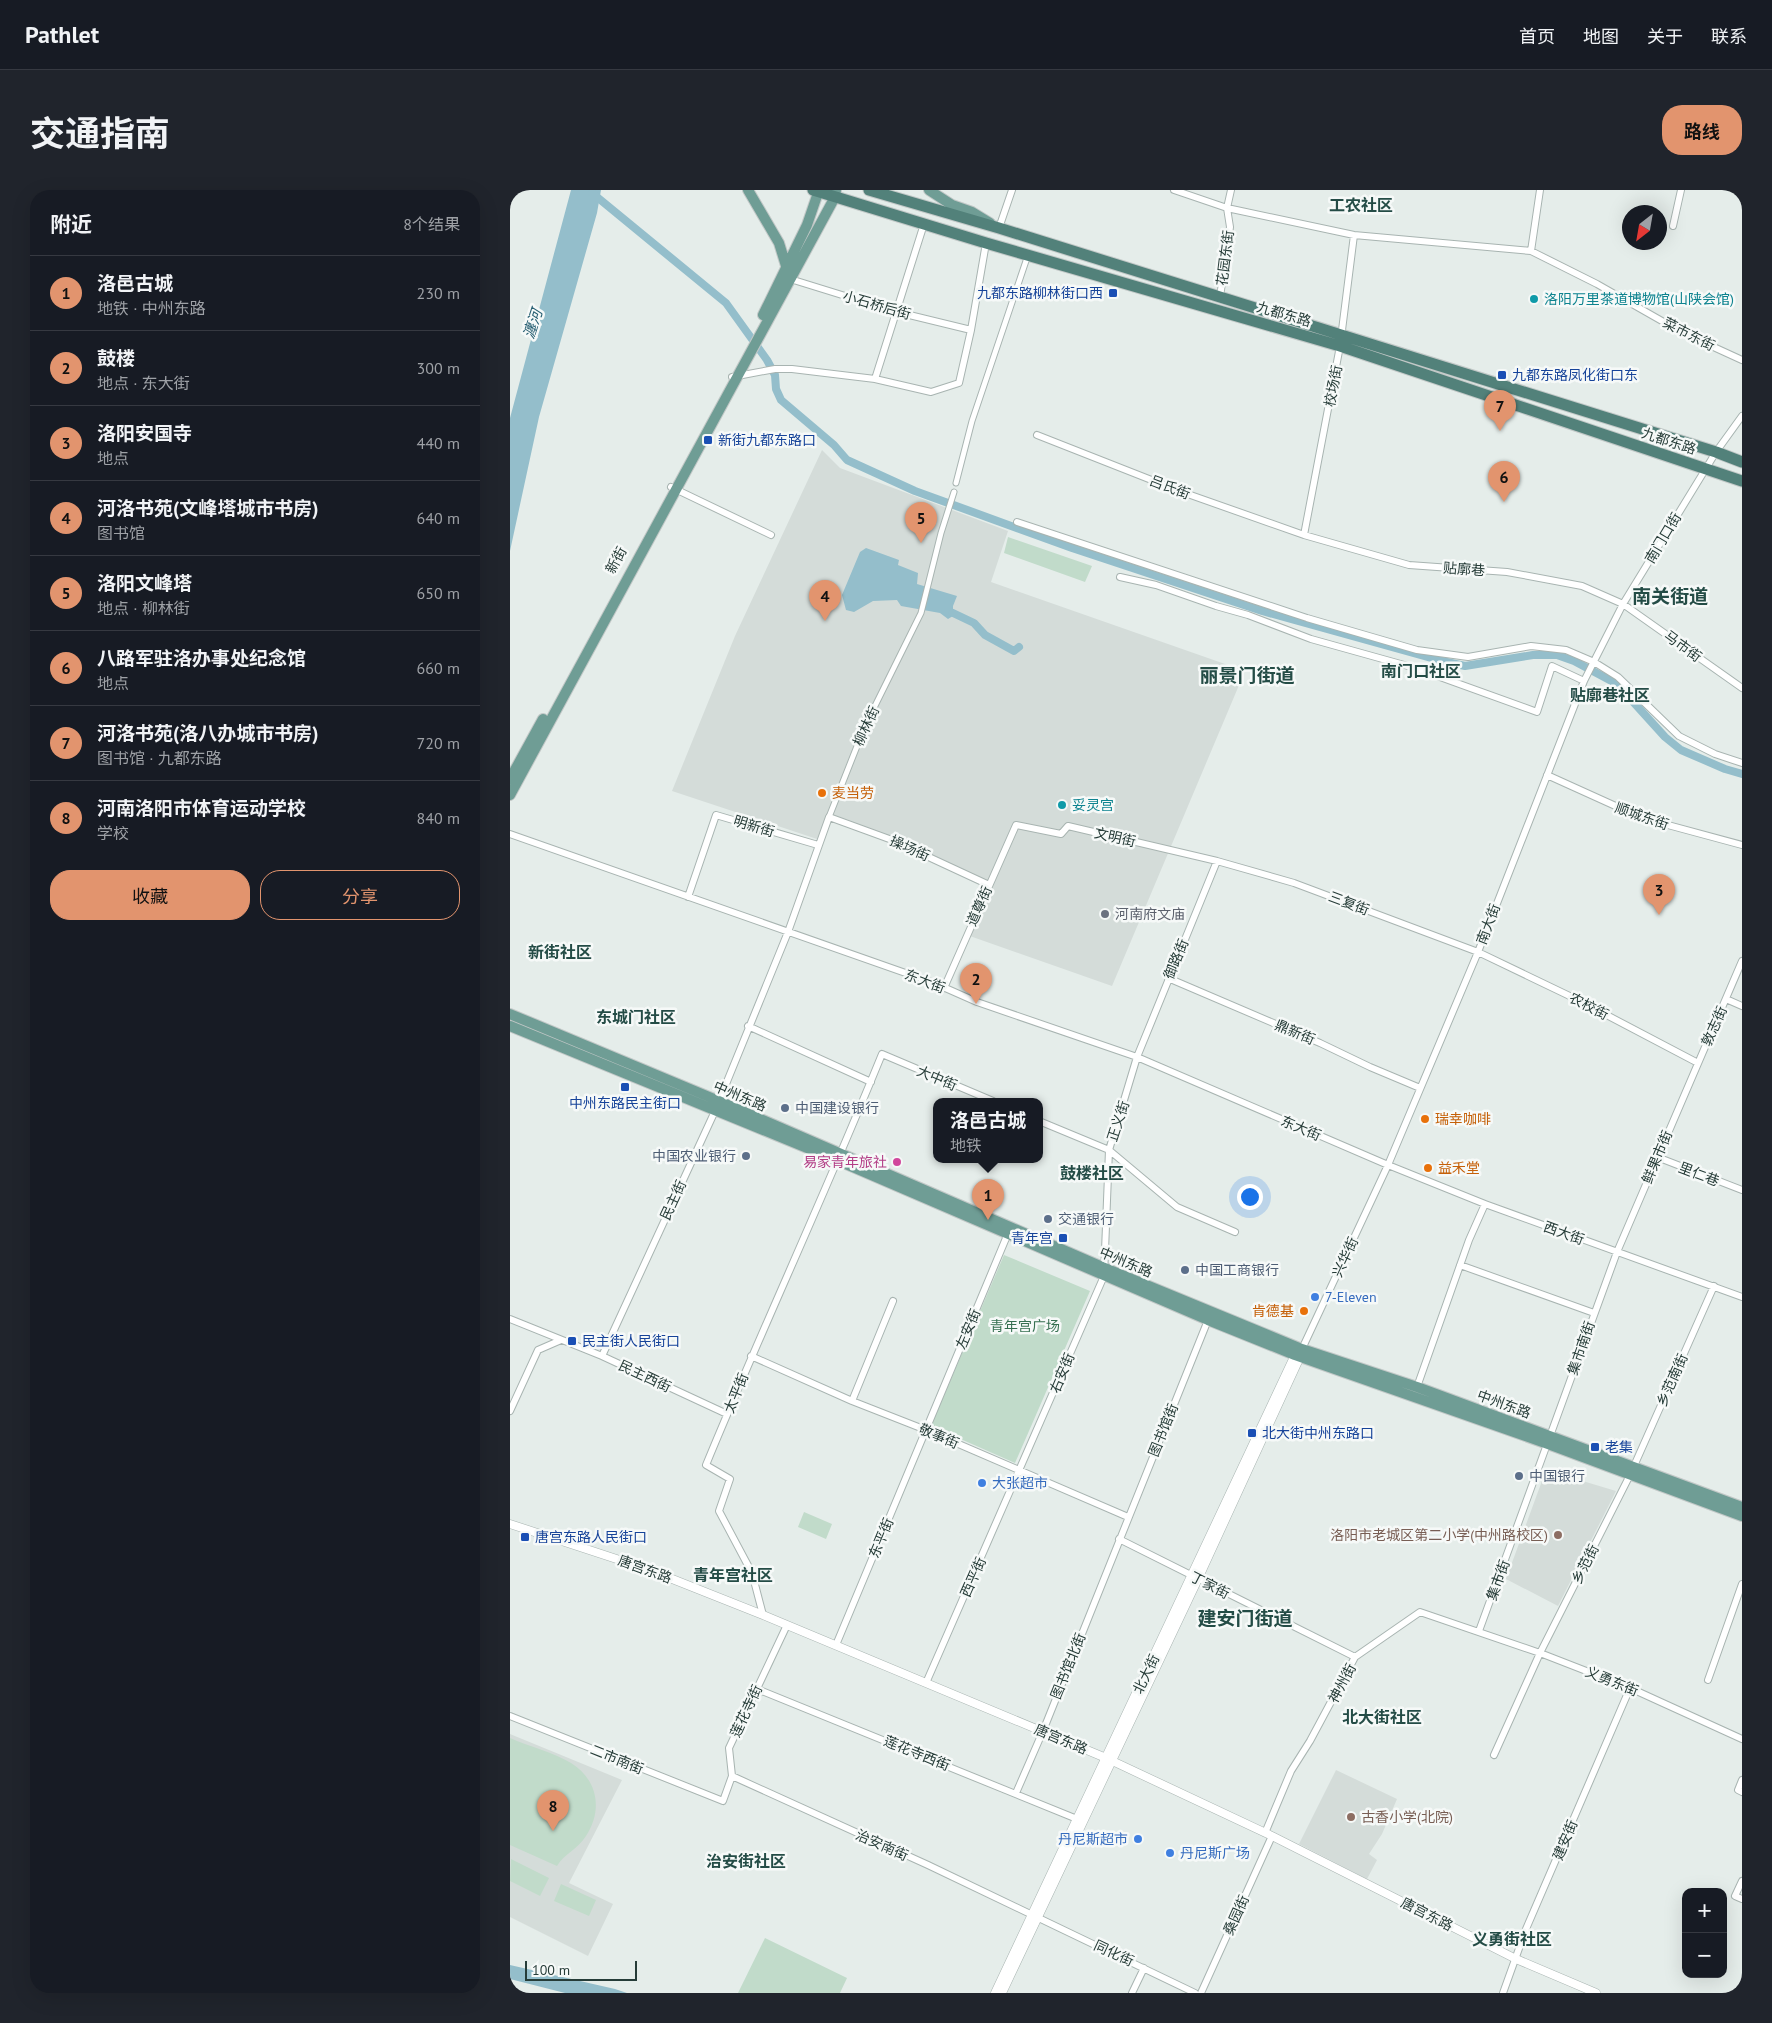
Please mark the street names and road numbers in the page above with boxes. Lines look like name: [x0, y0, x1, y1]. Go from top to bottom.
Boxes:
street label: 花园东街: [1213, 229, 1237, 287]
street label: 小石桥后街: [841, 287, 913, 323]
street label: 九都东路: [1255, 298, 1313, 330]
street label: 菜市东街: [1660, 313, 1718, 355]
street label: 校场街: [1320, 364, 1346, 408]
street label: 九都东路: [1640, 424, 1698, 458]
street label: 吕氏街: [1147, 471, 1193, 503]
street label: 南门口街: [1641, 509, 1685, 567]
street label: 新街: [601, 543, 631, 577]
street label: 贴廓巷: [1442, 559, 1486, 579]
street label: 马市街: [1661, 626, 1705, 666]
street label: 柳林街: [849, 703, 883, 749]
street label: 顺城东街: [1613, 798, 1671, 834]
street label: 明新街: [731, 811, 777, 841]
street label: 文明街: [1093, 824, 1137, 850]
street label: 操场街: [887, 831, 933, 865]
street label: 道尊街: [962, 883, 996, 929]
street label: 三复街: [1326, 887, 1372, 919]
street label: 南大街: [1472, 901, 1504, 947]
street label: 御路街: [1160, 936, 1192, 982]
street label: 东大街: [902, 965, 948, 997]
street label: 农校街: [1566, 988, 1612, 1024]
street label: 敦志街: [1697, 1003, 1731, 1049]
street label: 鼎新街: [1272, 1016, 1318, 1048]
street label: 大中街: [914, 1062, 960, 1094]
street label: 中州东路: [711, 1077, 769, 1115]
street label: 正义街: [1103, 1098, 1133, 1144]
street label: 东大街: [1278, 1112, 1324, 1144]
street label: 鲜果市街: [1638, 1128, 1676, 1186]
street label: 里仁巷: [1676, 1158, 1722, 1190]
street label: 民主街: [656, 1177, 690, 1223]
street label: 西大街: [1541, 1217, 1587, 1249]
street label: 兴华街: [1328, 1234, 1362, 1280]
street label: 中州东路: [1097, 1243, 1155, 1281]
street label: 左安街: [952, 1306, 984, 1352]
street label: 集市南街: [1563, 1319, 1599, 1377]
street label: 右安街: [1046, 1350, 1078, 1396]
street label: 乡范南街: [1652, 1351, 1692, 1409]
street label: 民主西街: [616, 1356, 674, 1396]
street label: 太平街: [720, 1370, 752, 1416]
street label: 中州东路: [1475, 1386, 1533, 1422]
street label: 图书馆街: [1144, 1401, 1182, 1459]
street label: 敬事街: [916, 1420, 962, 1452]
street label: 东平街: [865, 1515, 897, 1561]
street label: 乡范街: [1567, 1541, 1603, 1587]
street label: 唐宫东路: [616, 1551, 674, 1587]
street label: 西平街: [956, 1554, 990, 1600]
street label: 集市街: [1482, 1557, 1514, 1603]
street label: 丁家街: [1187, 1567, 1233, 1603]
street label: 图书馆北街: [1047, 1630, 1089, 1702]
street label: 北大街: [1129, 1651, 1163, 1697]
street label: 神州街: [1324, 1660, 1360, 1706]
street label: 义勇东街: [1583, 1662, 1641, 1700]
street label: 莲花寺街: [726, 1682, 766, 1740]
street label: 唐宫东路: [1032, 1720, 1090, 1758]
street label: 莲花寺西街: [881, 1732, 953, 1774]
street label: 二市南街: [588, 1740, 646, 1778]
street label: 建安街: [1549, 1817, 1581, 1863]
street label: 治安南街: [853, 1825, 911, 1865]
street label: 桑园街: [1219, 1892, 1253, 1938]
street label: 唐宫东路: [1398, 1893, 1456, 1935]
street label: 同化街: [1091, 1936, 1137, 1970]

